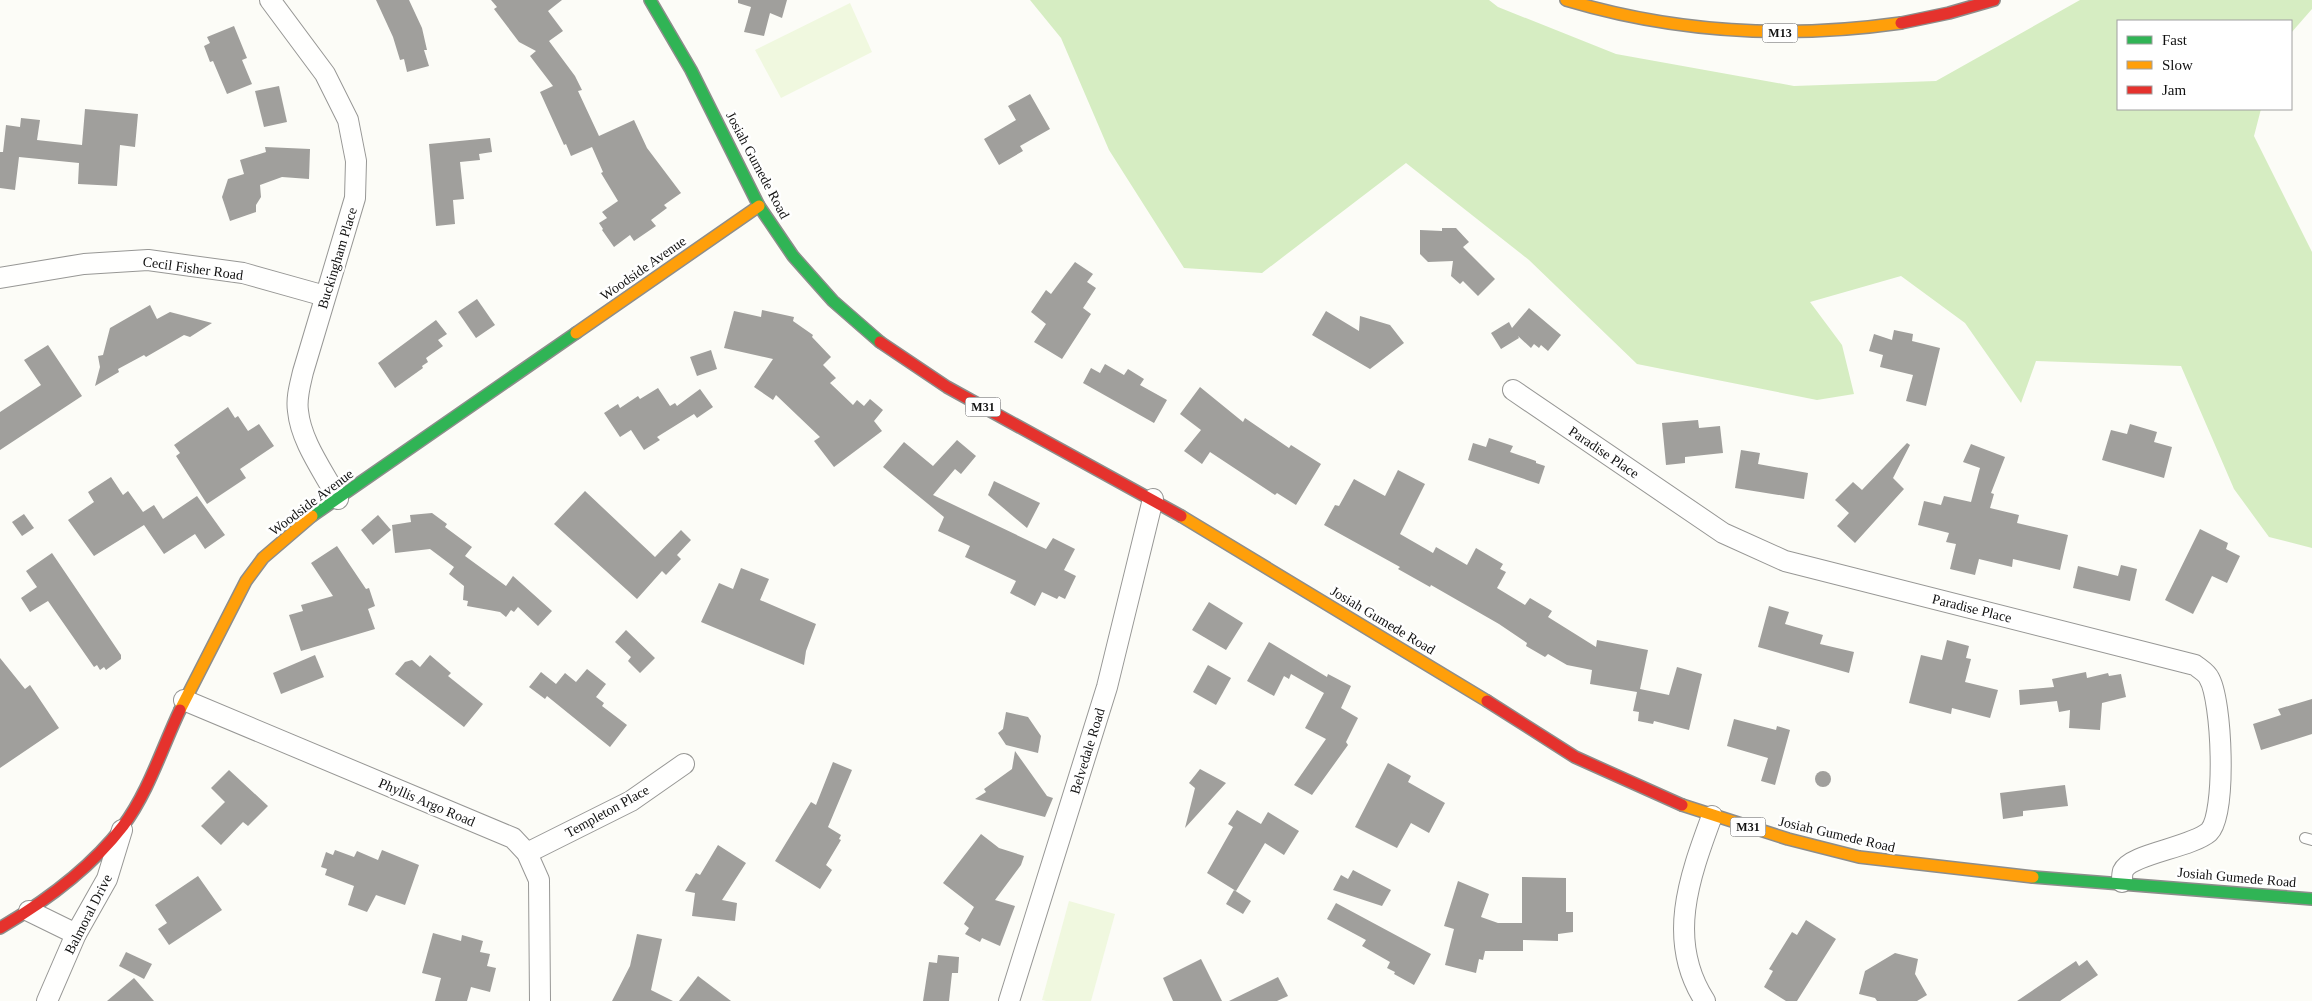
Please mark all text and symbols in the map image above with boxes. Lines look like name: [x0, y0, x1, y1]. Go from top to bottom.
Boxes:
legend: [2117, 20, 2292, 110]
road number: M13: [1762, 23, 1798, 42]
text: Fast: [2162, 32, 2188, 48]
text: Slow: [2162, 57, 2193, 73]
text: Jam: [2162, 82, 2186, 98]
street label: Josiah Gumede Road: [723, 109, 792, 221]
street label: Buckingham Place: [315, 206, 360, 311]
street label: Woodside Avenue: [598, 233, 689, 303]
street label: Cecil Fisher Road: [142, 254, 244, 283]
road number: M31: [966, 398, 1000, 417]
street label: Paradise Place: [1566, 423, 1642, 481]
street label: Woodside Avenue: [267, 466, 356, 539]
street label: Josiah Gumede Road: [1328, 583, 1438, 657]
street label: Paradise Place: [1931, 591, 2013, 626]
street label: Belvedale Road: [1067, 706, 1108, 796]
street label: Phyllis Argo Road: [376, 775, 477, 830]
street label: Templeton Place: [563, 782, 652, 841]
street label: Josiah Gumede Road: [1777, 814, 1897, 855]
road number: M31: [1730, 818, 1766, 836]
street label: Josiah Gumede Road: [2177, 865, 2297, 890]
street label: Balmoral Drive: [62, 872, 115, 957]

